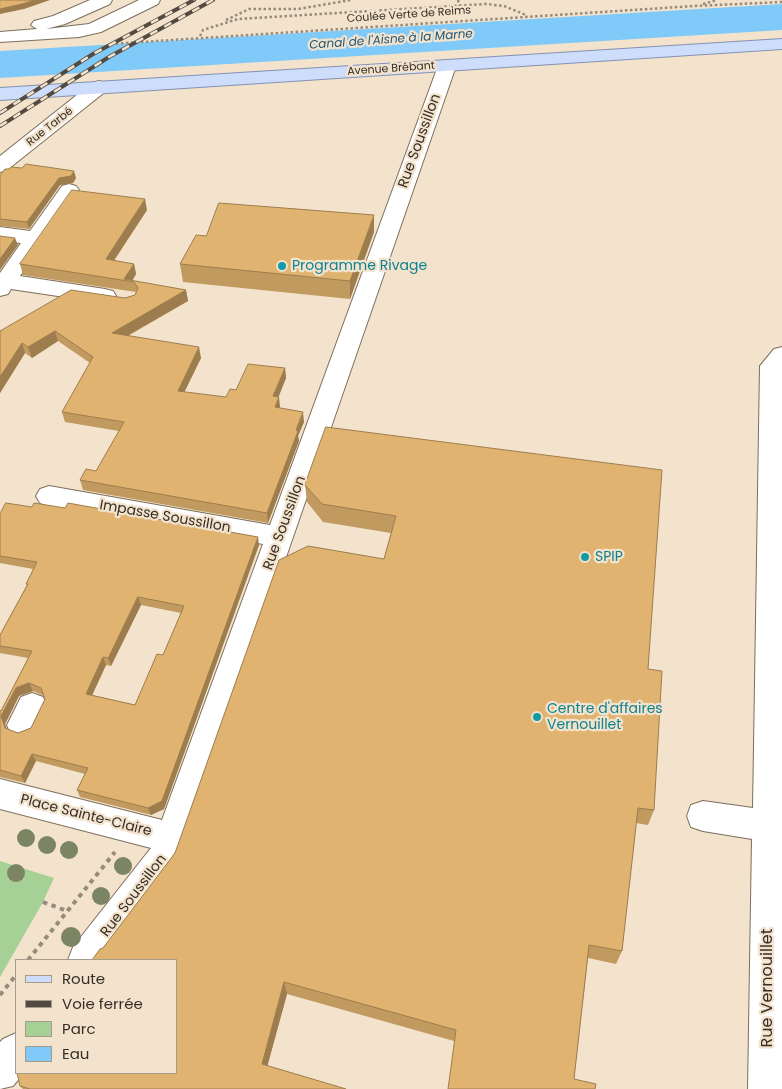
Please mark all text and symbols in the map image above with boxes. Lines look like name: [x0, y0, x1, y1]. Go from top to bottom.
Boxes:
street label: Coulée Verte de Reims: [346, 4, 472, 26]
water label: Canal de l'Aisne à la Marne: [309, 27, 473, 53]
street label: Avenue Brébant: [347, 59, 435, 79]
street label: Rue Soussillon: [395, 92, 445, 190]
street label: Rue Tarbé: [24, 105, 76, 149]
place label: Programme Rivage: [292, 258, 427, 274]
marker: Programme Rivage: [276, 260, 288, 272]
street label: Rue Soussillon: [260, 474, 310, 572]
street label: Impasse Soussillon: [98, 497, 232, 537]
place label: SPIP: [595, 549, 623, 565]
marker: SPIP: [579, 551, 591, 563]
place label: Centre d'affaires Vernouillet: [547, 701, 663, 734]
marker: Centre d'affaires Vernouillet: [531, 711, 543, 723]
street label: Place Sainte-Claire: [19, 792, 153, 840]
street label: Rue Soussillon: [98, 851, 170, 941]
street label: Rue Vernouillet: [758, 928, 778, 1048]
legend: [15, 959, 178, 1074]
text: Route: [62, 968, 105, 989]
text: Voie ferrée: [62, 993, 143, 1014]
text: Parc: [62, 1018, 96, 1039]
text: Eau: [62, 1043, 89, 1064]

